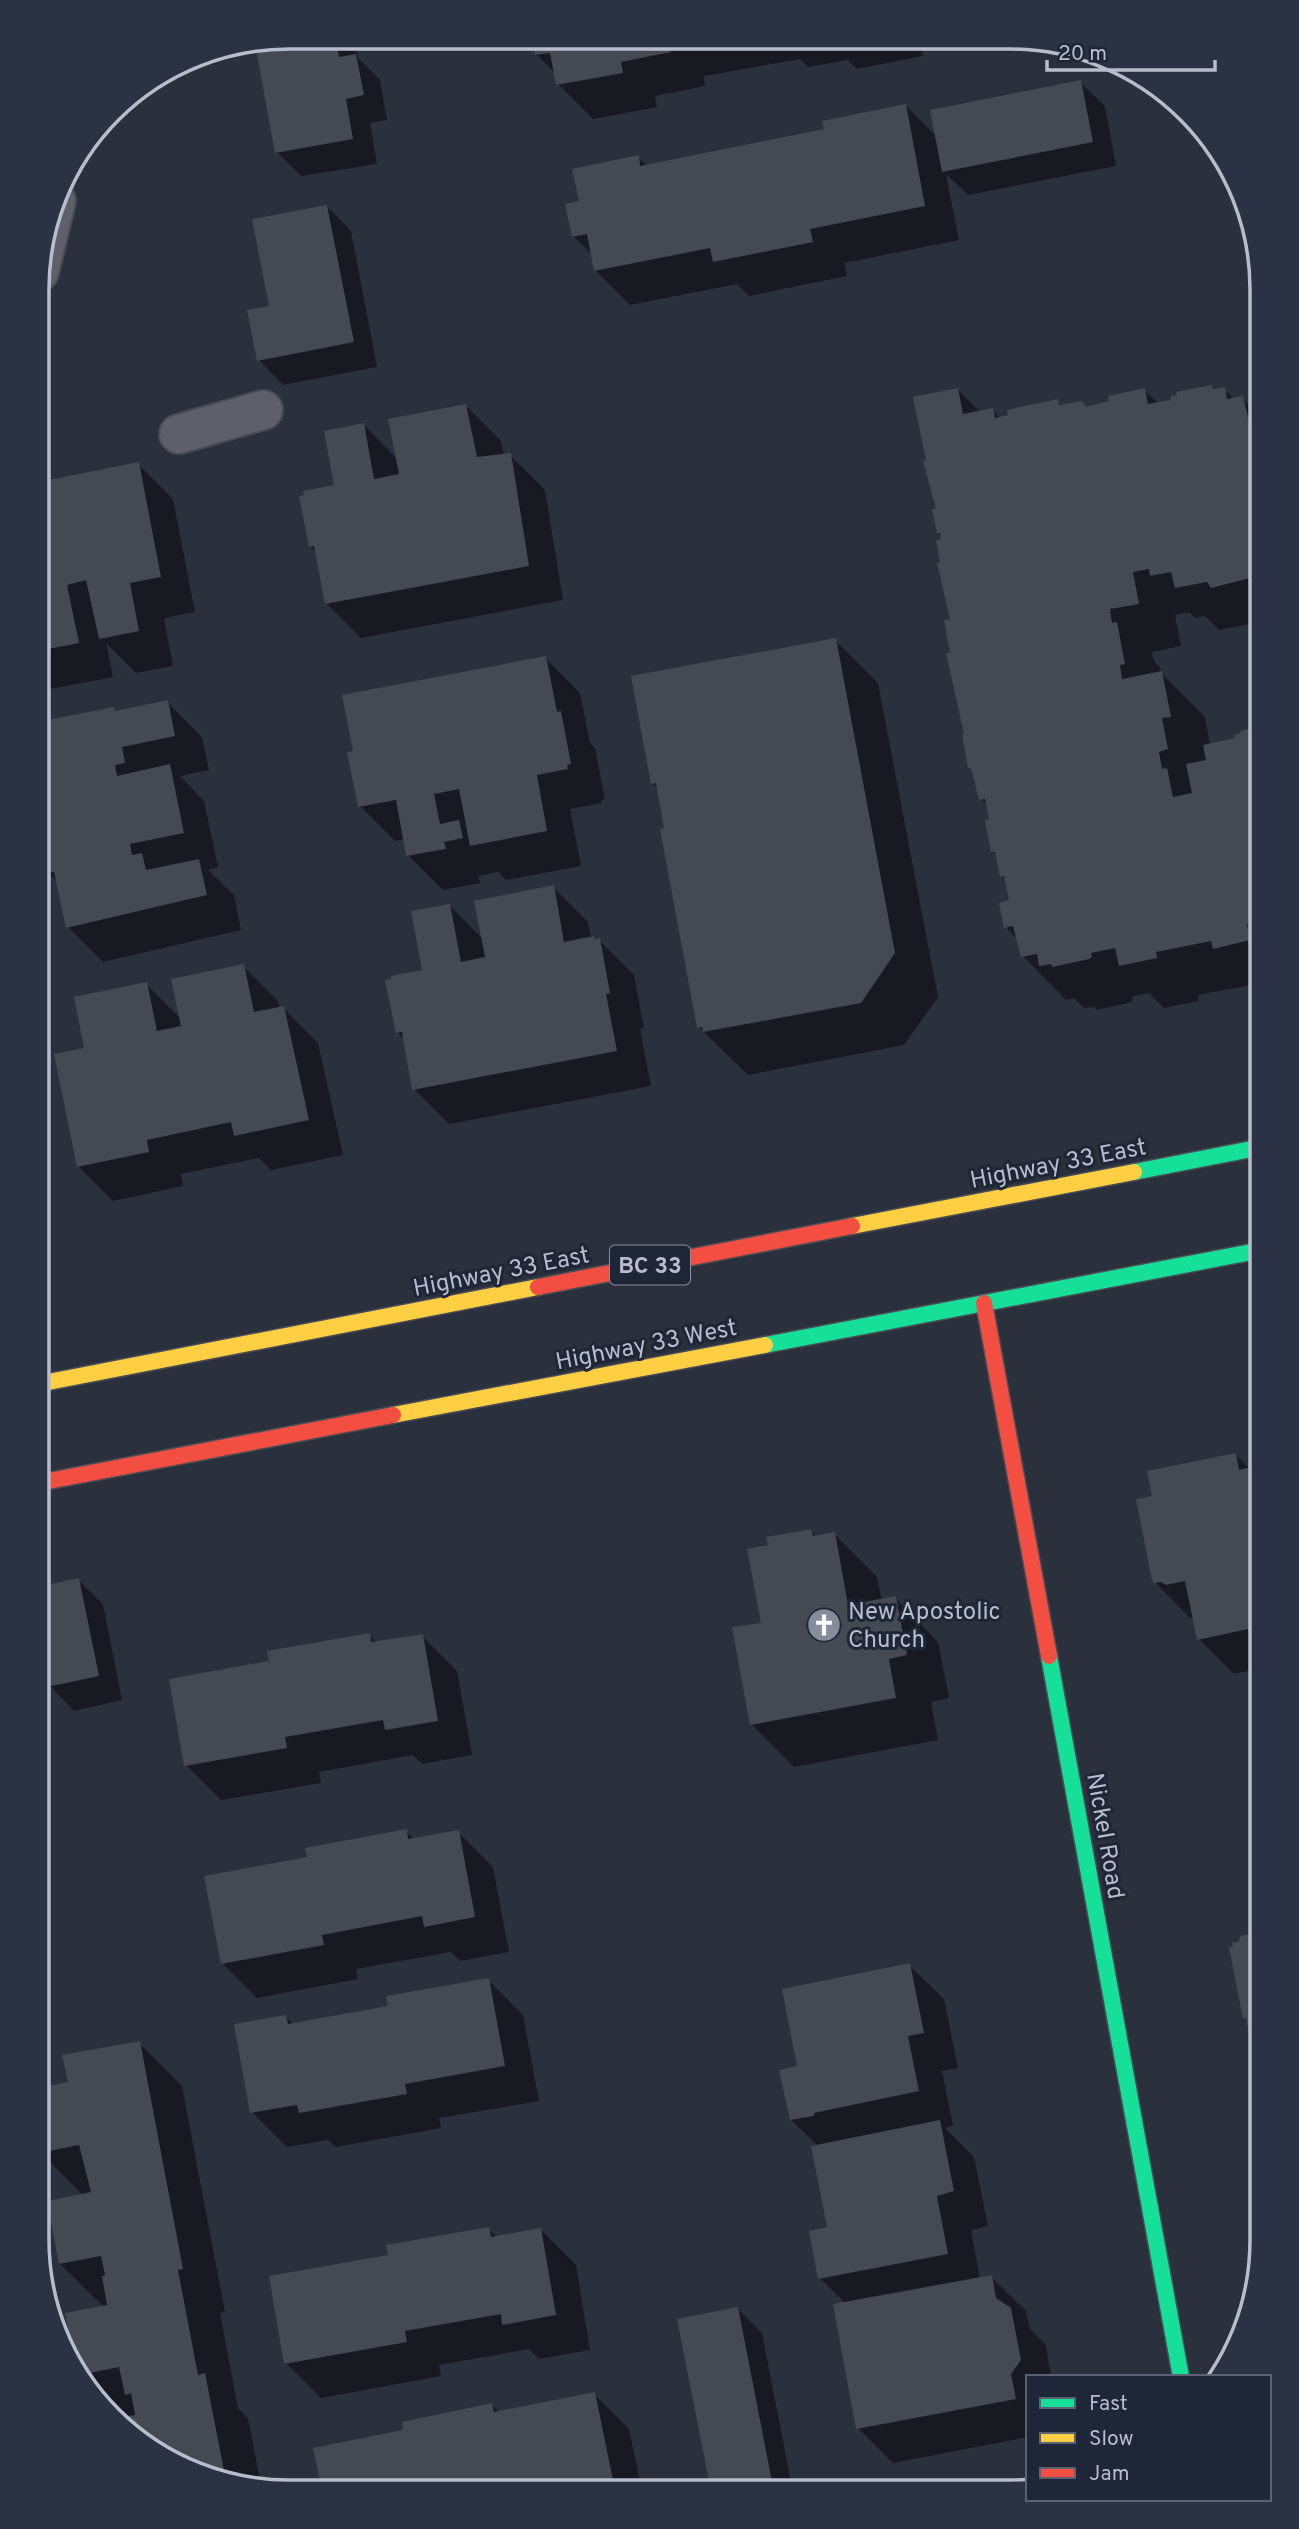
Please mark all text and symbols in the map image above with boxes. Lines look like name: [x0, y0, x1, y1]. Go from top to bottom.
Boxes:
scale bar: [1047, 28, 1215, 72]
text: 20 m: [1058, 41, 1107, 68]
street label: Highway 33 East: [968, 1133, 1149, 1197]
street label: Highway 33 East: [411, 1241, 592, 1305]
road number: BC 33: [610, 1246, 690, 1284]
street label: Highway 33 West: [553, 1314, 740, 1378]
place label: New Apostolic Church: [848, 1598, 1001, 1656]
church icon: New Apostolic Church: [805, 1606, 843, 1644]
street label: Nickel Road: [1078, 1771, 1130, 1902]
legend: [1026, 2375, 1271, 2501]
text: Fast: [1089, 2391, 1128, 2418]
text: Slow: [1089, 2426, 1134, 2453]
text: Jam: [1089, 2461, 1130, 2488]

